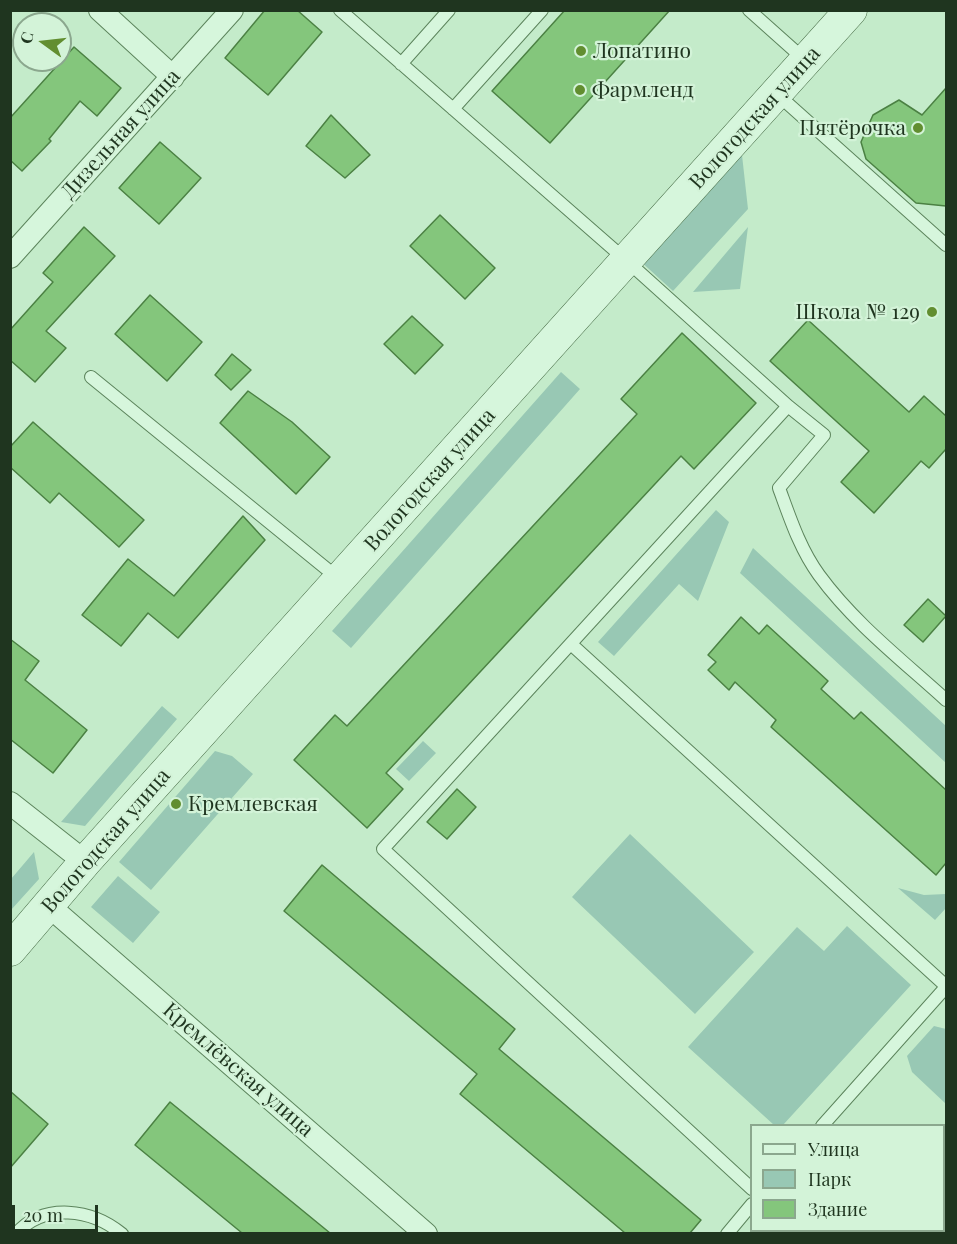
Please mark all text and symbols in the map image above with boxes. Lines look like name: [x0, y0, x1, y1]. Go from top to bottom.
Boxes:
north arrow: [12, 12, 72, 72]
text: С: [14, 30, 38, 46]
place label: Лопатино: [593, 38, 691, 64]
street label: Вологодская улица: [684, 41, 826, 195]
marker: Лопатино: [574, 44, 588, 58]
street label: Дизельная улица: [56, 64, 186, 204]
place label: Фармленд: [592, 77, 694, 103]
marker: Фармленд: [573, 83, 587, 97]
place label: Пятёрочка: [799, 115, 906, 141]
marker: Пятёрочка: [911, 121, 925, 135]
place label: Школа № 129: [796, 299, 920, 325]
marker: Школа № 129: [925, 305, 939, 319]
street label: Вологодская улица: [359, 403, 501, 557]
street label: Вологодская улица: [36, 764, 176, 918]
place label: Кремлевская: [188, 791, 318, 817]
marker: Кремлевская: [169, 797, 183, 811]
street label: Кремлёвская улица: [157, 998, 319, 1142]
legend: [750, 1124, 945, 1232]
text: Улица: [808, 1137, 859, 1161]
text: Парк: [808, 1167, 851, 1191]
scale bar: [15, 1193, 100, 1231]
text: Здание: [808, 1197, 867, 1221]
text: 20 m: [23, 1203, 63, 1227]

